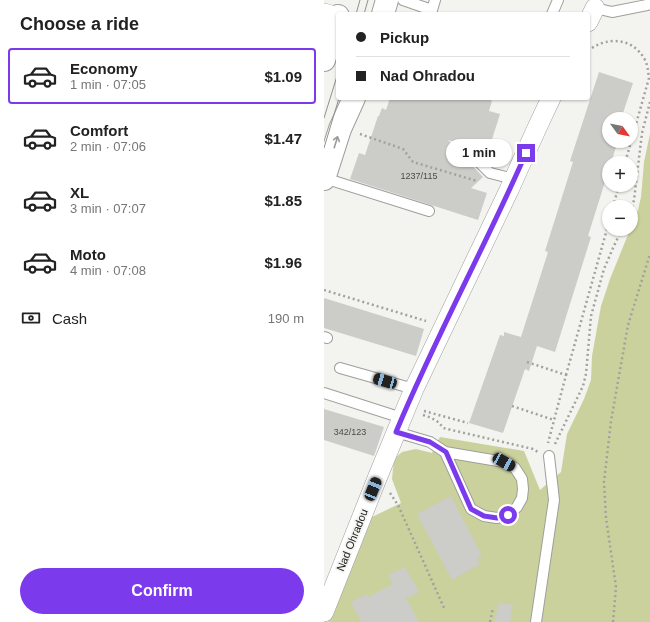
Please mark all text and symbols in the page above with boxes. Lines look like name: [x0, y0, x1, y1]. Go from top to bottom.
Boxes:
text: Choose a ride: [20, 14, 139, 34]
text: Pickup: [380, 29, 429, 46]
icon: car: [22, 58, 58, 94]
text: Economy: [70, 60, 138, 77]
text: Nad Ohradou: [380, 67, 475, 84]
text: $1.09: [264, 68, 302, 85]
text: 1 min · 07:05: [70, 77, 146, 92]
north arrow: [602, 112, 638, 148]
map controls: [602, 112, 638, 236]
icon: car: [22, 120, 58, 156]
text: Comfort: [70, 122, 128, 139]
text: $1.47: [264, 130, 302, 147]
one-way arrow: [333, 135, 340, 148]
text: 2 min · 07:06: [70, 139, 146, 154]
callout: 1 min: [446, 139, 512, 167]
route end: [517, 144, 535, 162]
text: 1 min: [462, 145, 496, 160]
button: +: [602, 156, 638, 192]
house number: 1237/115: [401, 171, 437, 181]
icon: car: [22, 182, 58, 218]
text: XL: [70, 184, 89, 201]
text: $1.85: [264, 192, 302, 209]
button: −: [602, 200, 638, 236]
text: 3 min · 07:07: [70, 201, 146, 216]
icon: car: [22, 244, 58, 280]
text: Moto: [70, 246, 106, 263]
text: $1.96: [264, 254, 302, 271]
text: 4 min · 07:08: [70, 263, 146, 278]
icon: cash: [20, 307, 42, 329]
text: Cash: [52, 310, 87, 327]
text: 190 m: [268, 311, 304, 326]
car: [372, 372, 398, 390]
house number: 342/123: [334, 427, 366, 437]
car: [491, 451, 517, 473]
car: [363, 476, 383, 502]
route start: [499, 506, 517, 524]
street label: Nad Ohradou: [334, 507, 370, 573]
button: Confirm: [20, 568, 304, 614]

